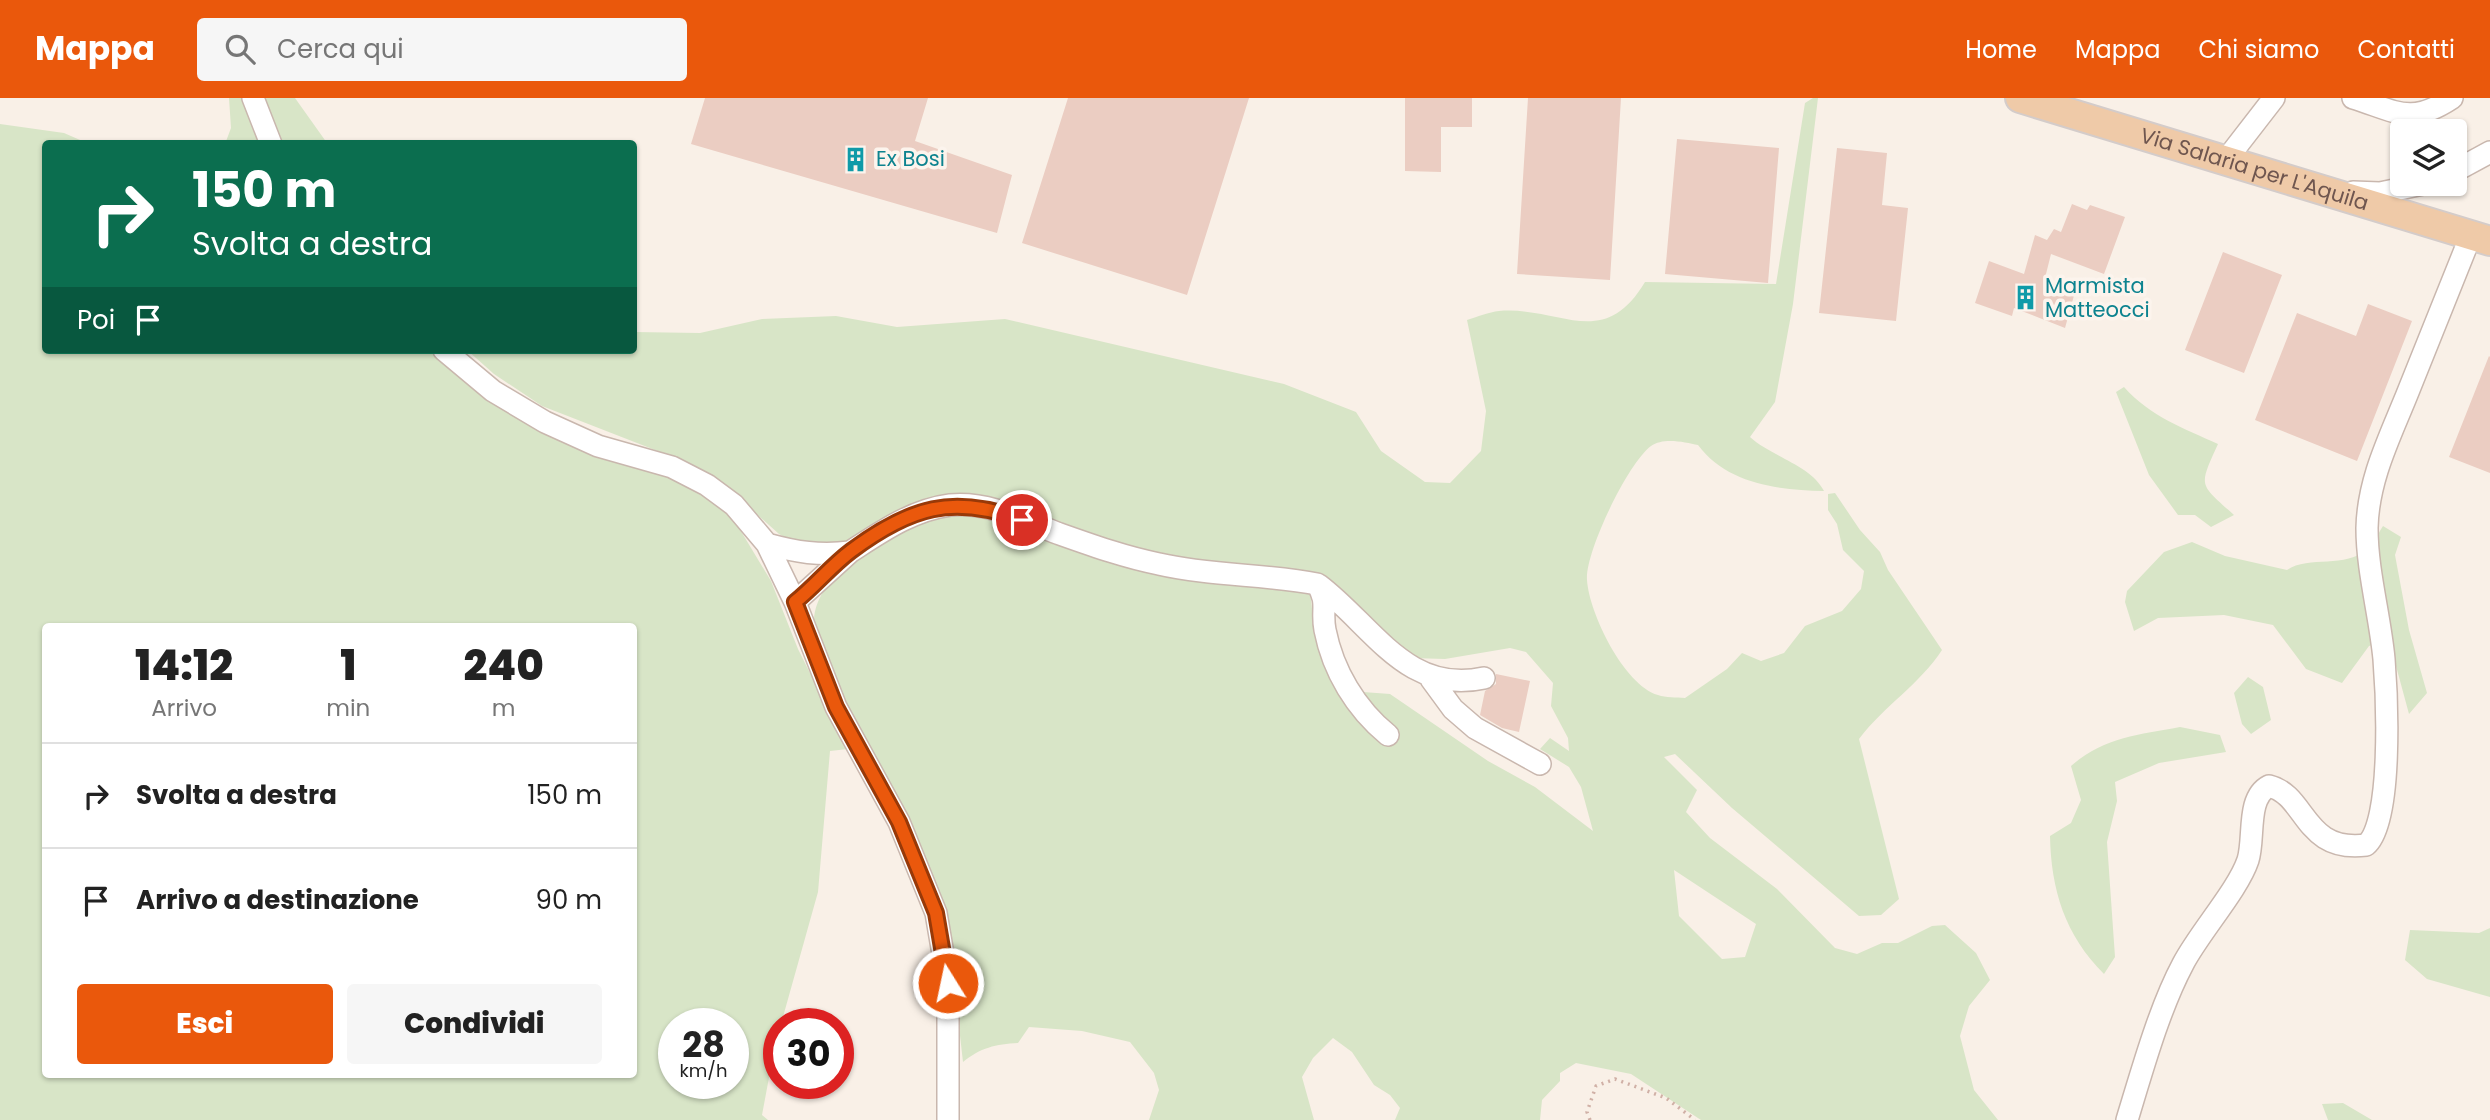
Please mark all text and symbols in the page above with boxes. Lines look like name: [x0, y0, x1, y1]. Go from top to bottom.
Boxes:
search box: [197, 18, 687, 81]
text: Mappa: [35, 25, 155, 72]
icon: search: [221, 30, 259, 68]
text: Cerca qui: [277, 31, 404, 67]
text: Home: [1965, 33, 2037, 66]
text: Mappa: [2075, 33, 2160, 66]
text: Chi siamo: [2198, 33, 2319, 66]
text: Contatti: [2357, 33, 2455, 66]
map controls: [2390, 119, 2467, 196]
button: layers: [2390, 119, 2467, 196]
street label: Via Salaria per L'Aquila: [2137, 120, 2372, 217]
place label: Ex Bosi: [876, 144, 945, 173]
building icon: Ex Bosi: [842, 145, 870, 173]
text: 150 m: [192, 156, 337, 224]
icon: right: [77, 168, 168, 259]
text: Svolta a destra: [192, 221, 432, 266]
place label: Marmista Matteocci: [2045, 271, 2150, 324]
building icon: Marmista Matteocci: [2011, 284, 2039, 312]
icon: arrive: [129, 301, 167, 339]
text: Poi: [77, 302, 115, 338]
pin: [992, 490, 1052, 550]
icon: arrive: [1003, 501, 1041, 539]
text: 14:12: [135, 636, 233, 695]
text: 1: [340, 636, 356, 695]
text: 240: [463, 636, 544, 695]
text: Arrivo: [151, 692, 217, 724]
text: min: [326, 692, 370, 724]
text: m: [492, 692, 516, 724]
icon: right: [77, 777, 115, 815]
text: Svolta a destra: [136, 777, 337, 813]
text: 150 m: [527, 777, 602, 813]
icon: arrive: [77, 882, 115, 920]
text: Arrivo a destinazione: [136, 882, 419, 918]
text: 90 m: [536, 882, 602, 918]
position arrow: [911, 946, 985, 1020]
button: Esci: [77, 984, 333, 1064]
button: Condividi: [347, 984, 602, 1064]
speed limit sign: 30: [763, 1008, 854, 1099]
text: 28: [682, 1020, 725, 1069]
text: km/h: [680, 1058, 727, 1083]

